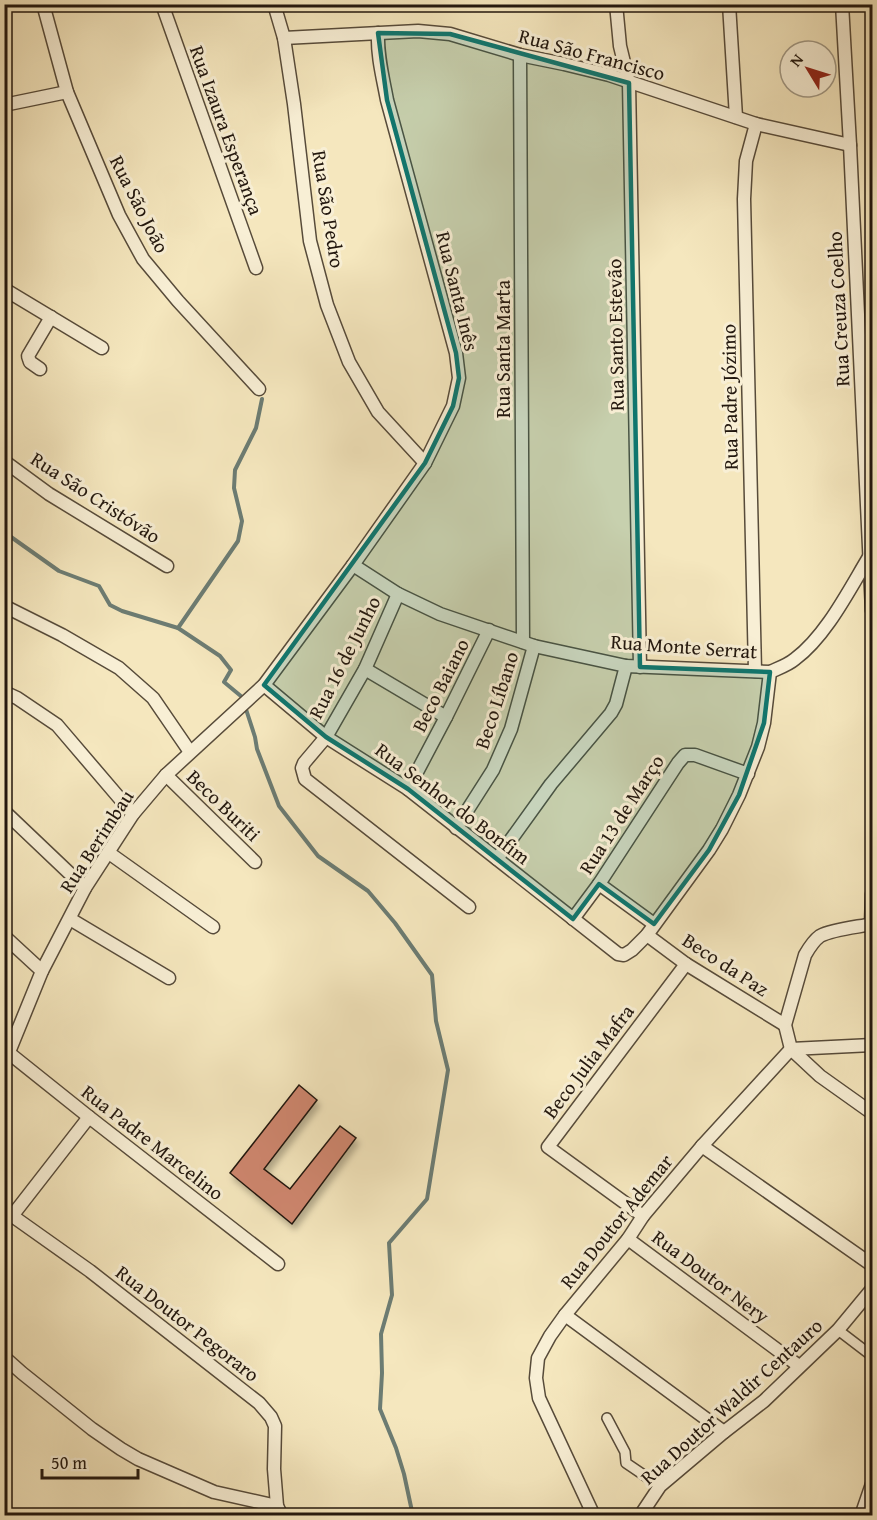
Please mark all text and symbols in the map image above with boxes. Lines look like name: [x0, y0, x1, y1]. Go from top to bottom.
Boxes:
street label: Rua São Francisco: [516, 21, 668, 87]
north arrow: [778, 39, 838, 99]
street label: Rua Izaura Esperança: [183, 41, 271, 219]
text: N: [783, 48, 809, 71]
street label: Rua São Pedro: [305, 148, 353, 270]
street label: Rua São João: [103, 150, 177, 258]
street label: Rua Santa Inês: [429, 228, 487, 354]
street label: Rua Creuza Coelho: [819, 231, 857, 387]
street label: Rua Santo Estevão: [599, 259, 631, 411]
street label: Rua Santa Marta: [488, 279, 517, 418]
street label: Rua Padre Józimo: [713, 324, 745, 470]
street label: Rua São Cristóvão: [25, 444, 167, 550]
street label: Rua 16 de Junho: [301, 591, 387, 723]
street label: Rua Monte Serrat: [610, 626, 758, 666]
street label: Beco Baiano: [404, 633, 476, 737]
street label: Beco Líbano: [467, 648, 525, 752]
street label: Rua Senhor do Bonfim: [370, 735, 537, 871]
street label: Rua 13 de Março: [571, 748, 671, 880]
street label: Beco Buriti: [181, 762, 268, 848]
street label: Rua Berimbau: [52, 784, 140, 898]
street label: Beco da Paz: [677, 925, 775, 1003]
street label: Beco Julia Mafra: [535, 997, 641, 1124]
street label: Rua Padre Marcelino: [76, 1077, 230, 1207]
street label: Rua Doutor Ademar: [553, 1148, 679, 1294]
street label: Rua Doutor Nery: [646, 1222, 776, 1330]
street label: Rua Doutor Pegoraro: [110, 1258, 266, 1388]
street label: Rua Doutor Waldir Centauro: [633, 1311, 829, 1491]
scale bar: [42, 1442, 138, 1480]
text: 50 m: [51, 1449, 87, 1476]

